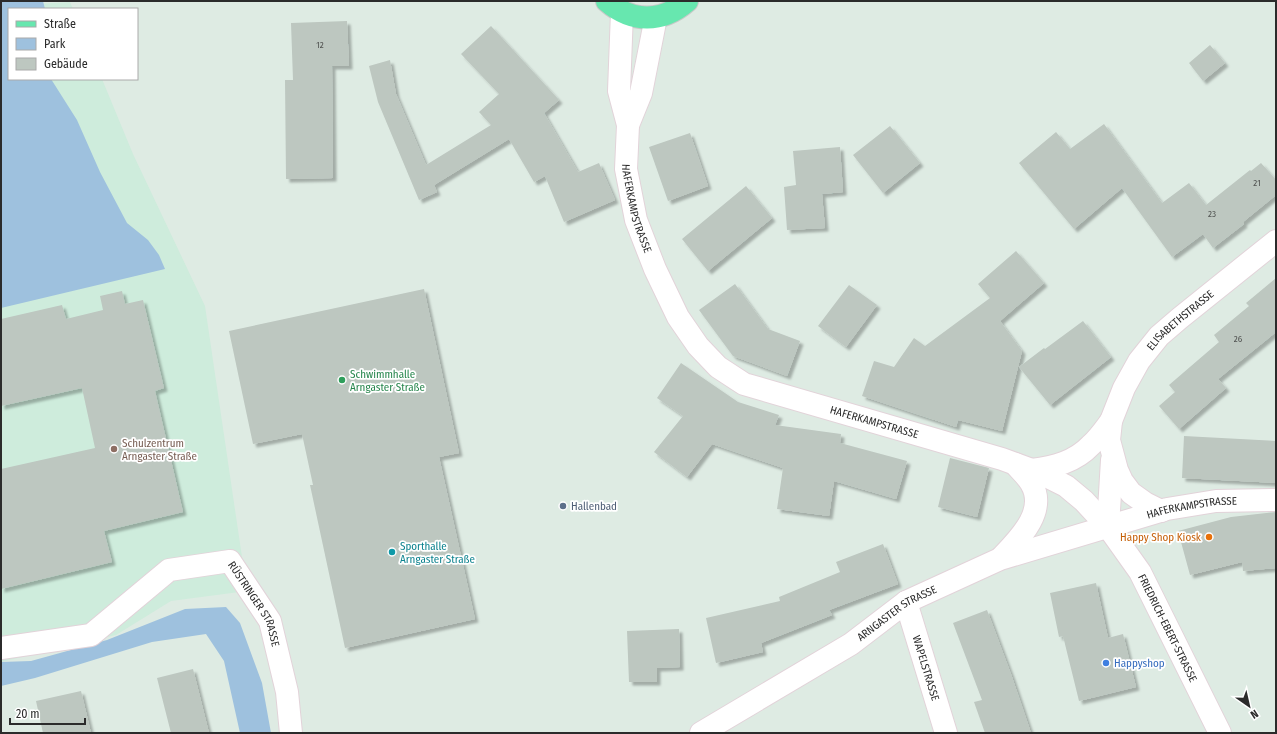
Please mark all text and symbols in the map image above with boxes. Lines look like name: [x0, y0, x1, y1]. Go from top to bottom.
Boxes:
legend: [8, 8, 138, 80]
text: Straße: [44, 17, 76, 31]
text: Park: [44, 37, 66, 51]
house number: 12: [316, 40, 324, 50]
text: Gebäude: [44, 57, 88, 71]
street label: HAFERKAMPSTRASSE: [619, 164, 654, 255]
house number: 21: [1253, 178, 1261, 188]
house number: 23: [1208, 209, 1216, 219]
street label: ELISABETHSTRASSE: [1144, 288, 1217, 353]
house number: 26: [1234, 334, 1243, 344]
place label: Schwimmhalle Arngaster Straße: [350, 368, 425, 394]
marker: Schwimmhalle Arngaster Straße: [337, 375, 347, 385]
street label: HAFERKAMPSTRASSE: [828, 403, 920, 441]
place label: Schulzentrum Arngaster Straße: [122, 437, 197, 463]
marker: Schulzentrum Arngaster Straße: [109, 444, 119, 454]
street label: HAFERKAMPSTRASSE: [1145, 495, 1237, 522]
place label: Hallenbad: [571, 500, 617, 513]
marker: Hallenbad: [558, 501, 568, 511]
place label: Happy Shop Kiosk: [1120, 531, 1202, 544]
marker: Happy Shop Kiosk: [1204, 532, 1214, 542]
place label: Sporthalle Arngaster Straße: [400, 540, 475, 566]
marker: Sporthalle Arngaster Straße: [387, 547, 397, 557]
street label: RÜSTRINGER STRASSE: [225, 559, 282, 648]
street label: FRIEDRICH-EBERT-STRASSE: [1135, 572, 1200, 684]
street label: ARNGASTER STRASSE: [855, 583, 939, 644]
street label: WAPELSTRASSE: [910, 634, 942, 702]
place label: Happyshop: [1114, 657, 1165, 670]
marker: Happyshop: [1101, 658, 1111, 668]
north arrow: [1229, 686, 1269, 726]
scale bar: [10, 700, 85, 726]
text: 20 m: [16, 707, 40, 721]
text: N: [1248, 707, 1261, 721]

